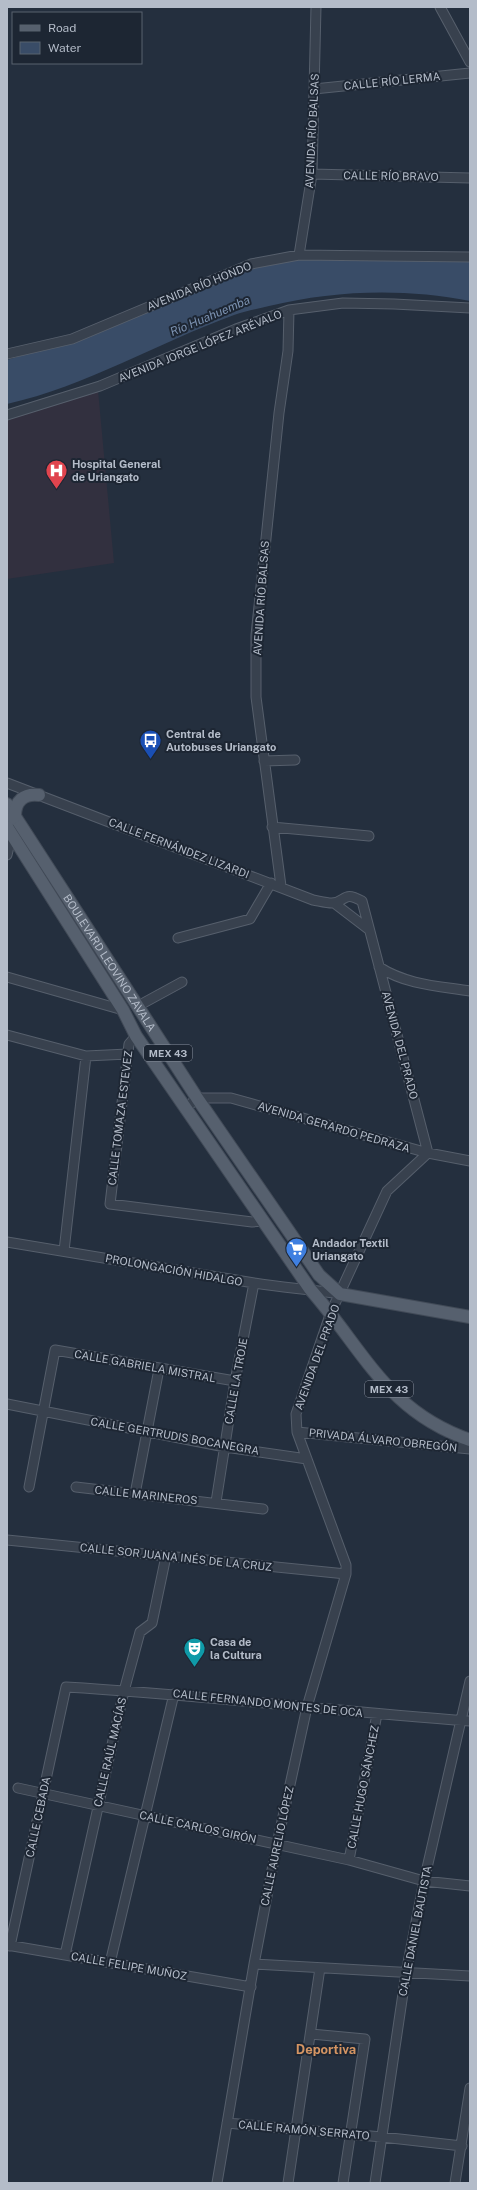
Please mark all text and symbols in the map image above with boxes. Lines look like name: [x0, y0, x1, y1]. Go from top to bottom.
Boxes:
legend: [12, 12, 142, 64]
text: Road: [48, 21, 76, 35]
text: Water: [48, 41, 82, 55]
street label: CALLE RÍO LERMA: [343, 69, 441, 92]
street label: AVENIDA RÍO BALSAS: [302, 73, 321, 189]
street label: CALLE RÍO BRAVO: [343, 168, 439, 183]
street label: AVENIDA RÍO HONDO: [145, 259, 253, 313]
water label: Río Huahuemba: [168, 293, 252, 339]
street label: AVENIDA JORGE LÓPEZ ARÉVALO: [116, 307, 284, 384]
hospital icon: Hospital General de Uriangato: [44, 457, 70, 490]
place label: Hospital General de Uriangato: [72, 458, 161, 483]
street label: AVENIDA RÍO BALSAS: [250, 540, 271, 656]
bus stop icon: Central de Autobuses Uriangato: [137, 727, 163, 760]
place label: Central de Autobuses Uriangato: [166, 728, 276, 753]
street label: CALLE FERNÁNDEZ LIZARDI: [107, 815, 251, 880]
street label: BOULEVARD LEOVINO ZAVALA: [61, 892, 158, 1034]
street label: AVENIDA DEL PRADO: [380, 990, 420, 1100]
road number: MEX 43: [144, 1045, 192, 1061]
street label: CALLE TOMAZA ESTEVEZ: [106, 1050, 134, 1186]
street label: AVENIDA GERARDO PEDRAZA: [256, 1099, 412, 1155]
supermarket icon: Andador Textil Uriangato: [283, 1236, 309, 1269]
place label: Andador Textil Uriangato: [312, 1237, 389, 1262]
street label: PROLONGACIÓN HIDALGO: [104, 1251, 244, 1288]
street label: AVENIDA DEL PRADO: [292, 1303, 342, 1411]
street label: CALLE LA TROJE: [223, 1337, 250, 1425]
street label: CALLE GABRIELA MISTRAL: [73, 1348, 217, 1384]
road number: MEX 43: [365, 1381, 413, 1397]
street label: CALLE GERTRUDIS BOCANEGRA: [90, 1415, 260, 1457]
street label: PRIVADA ÁLVARO OBREGÓN: [308, 1425, 458, 1454]
street label: CALLE MARINEROS: [94, 1484, 198, 1506]
street label: CALLE SOR JUANA INÉS DE LA CRUZ: [79, 1540, 273, 1573]
theatre icon: Casa de la Cultura: [181, 1635, 207, 1668]
place label: Casa de la Cultura: [210, 1636, 262, 1661]
street label: CALLE FERNANDO MONTES DE OCA: [172, 1687, 364, 1719]
street label: CALLE RAÚL MACÍAS: [91, 1696, 128, 1808]
street label: CALLE HUGO SÁNCHEZ: [344, 1724, 381, 1850]
street label: CALLE CEBADA: [24, 1775, 52, 1858]
street label: CALLE AURELIO LÓPEZ: [257, 1785, 296, 1907]
street label: CALLE CARLOS GIRÓN: [138, 1808, 258, 1845]
street label: CALLE DANIEL BAUTISTA: [396, 1865, 434, 1997]
street label: CALLE FELIPE MUÑOZ: [70, 1950, 188, 1982]
district label: Deportiva: [296, 2042, 356, 2057]
street label: CALLE RAMÓN SERRATO: [238, 2117, 370, 2142]

